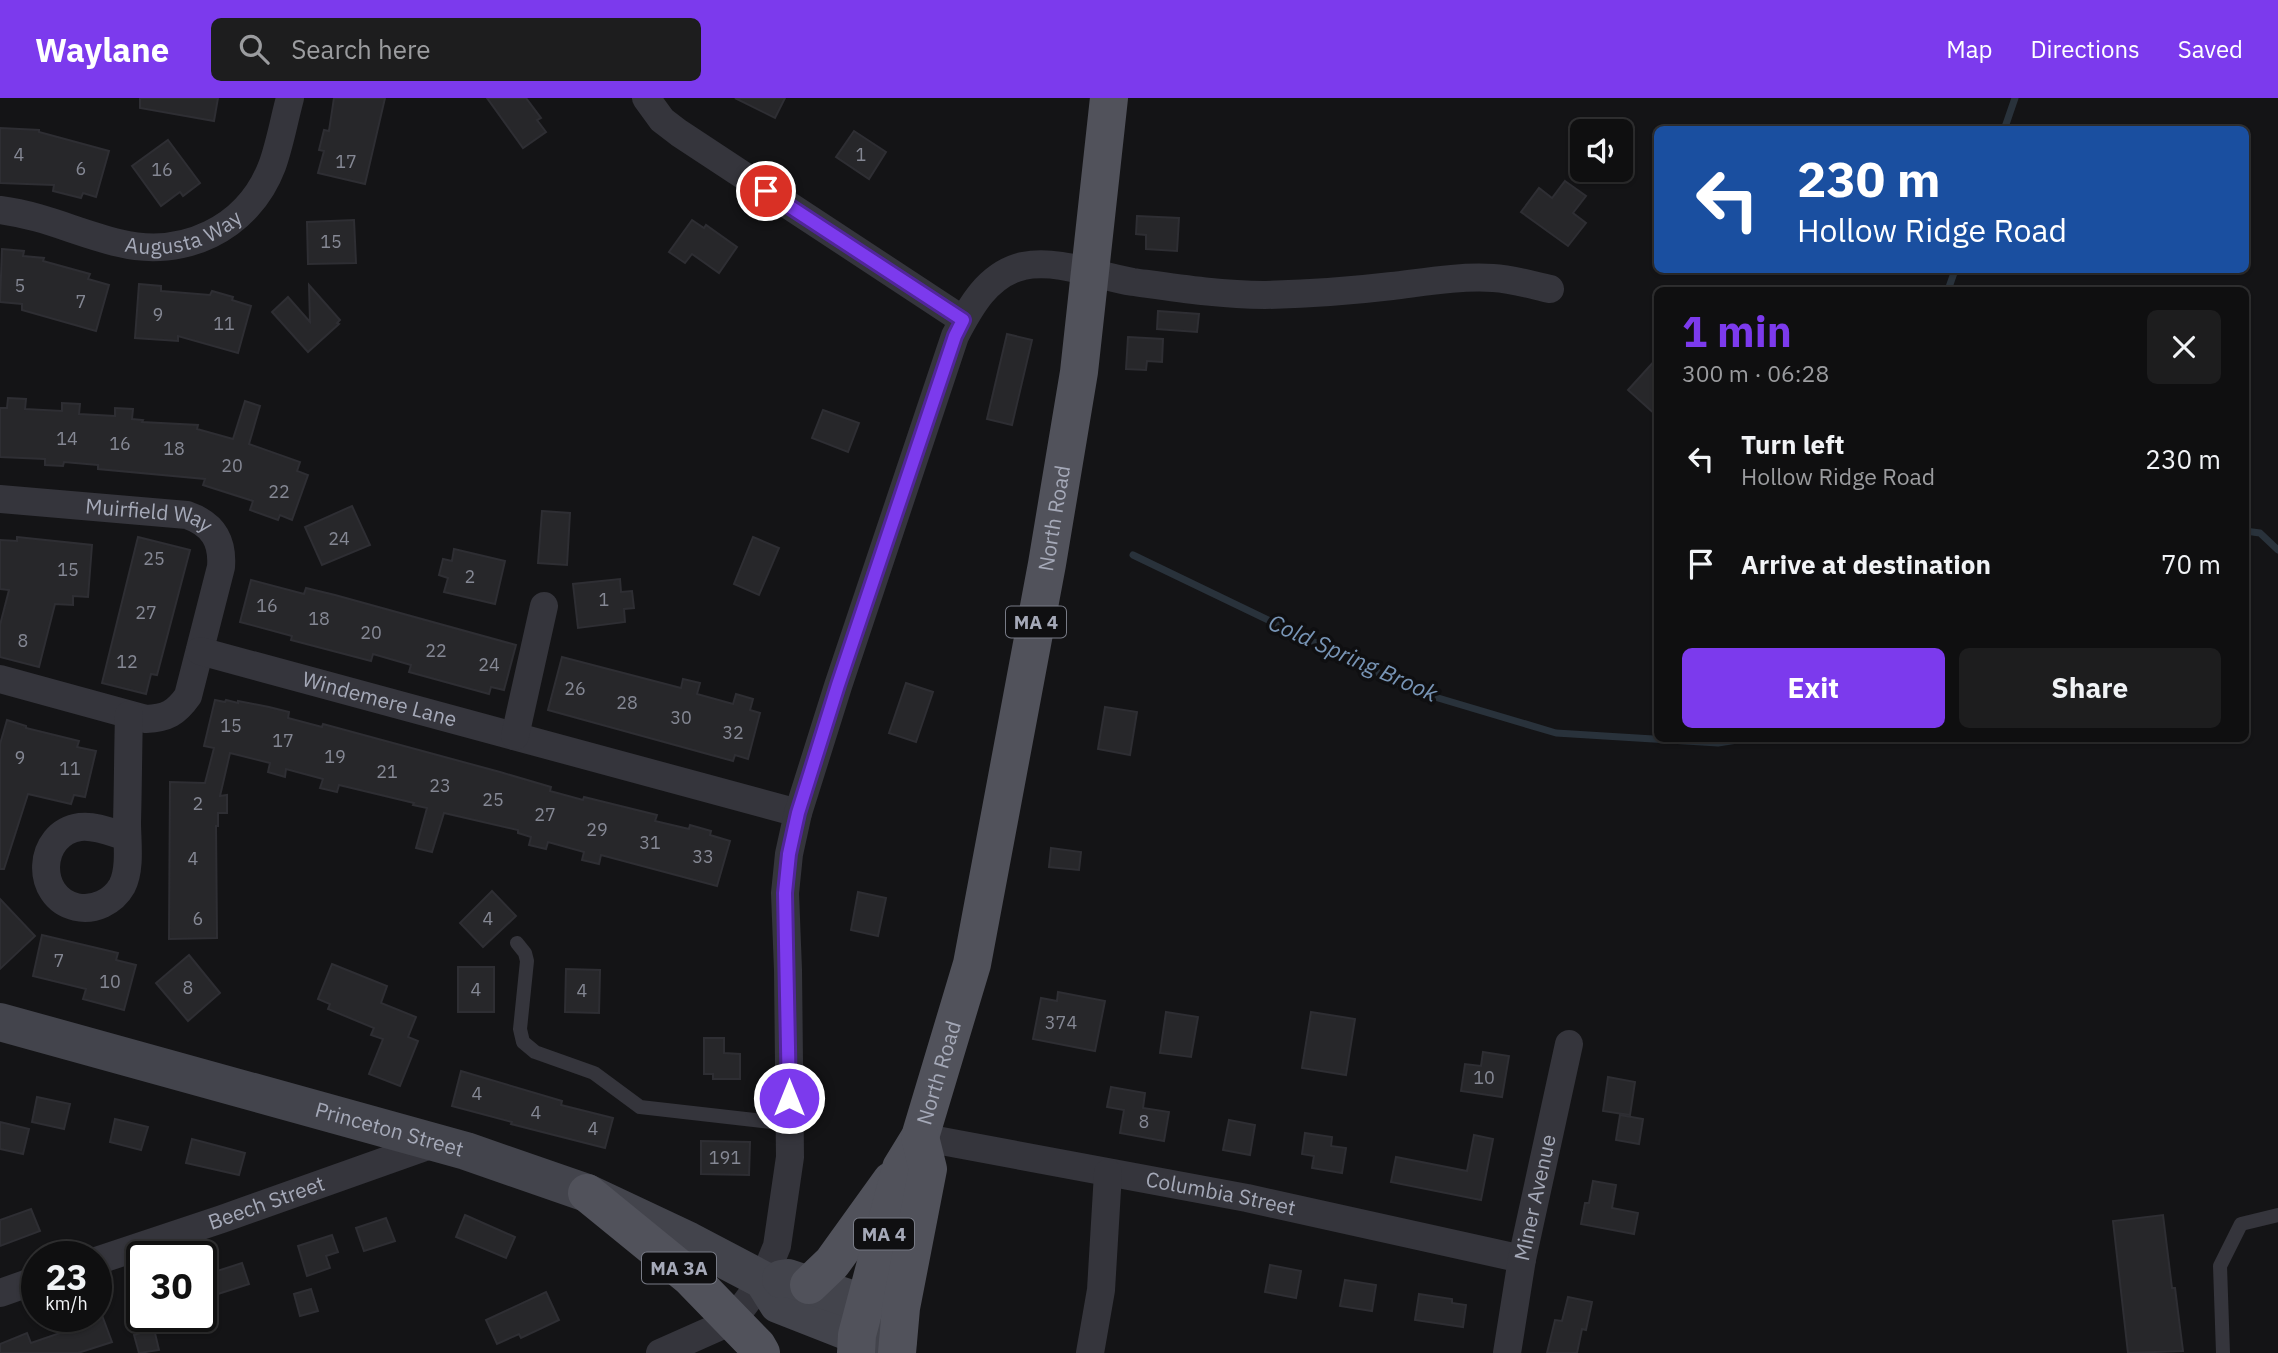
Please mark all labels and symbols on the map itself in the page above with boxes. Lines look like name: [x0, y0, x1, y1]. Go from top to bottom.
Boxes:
house number: 4: [14, 143, 25, 166]
house number: 1: [856, 143, 866, 166]
house number: 17: [335, 150, 357, 173]
house number: 6: [76, 157, 86, 180]
house number: 16: [151, 158, 173, 181]
pin: [736, 161, 796, 221]
street label: Augusta Way: [123, 203, 248, 260]
house number: 15: [320, 230, 342, 253]
house number: 5: [15, 274, 25, 297]
house number: 7: [76, 290, 86, 313]
house number: 9: [153, 303, 163, 326]
house number: 11: [213, 312, 235, 335]
house number: 14: [56, 427, 78, 450]
house number: 16: [109, 432, 131, 455]
house number: 18: [163, 437, 185, 460]
house number: 20: [221, 454, 243, 477]
street label: North Road: [1031, 463, 1076, 573]
house number: 22: [268, 480, 290, 503]
street label: Muirfield Way: [84, 491, 220, 539]
house number: 24: [328, 527, 350, 550]
house number: 25: [143, 547, 165, 570]
house number: 15: [57, 558, 79, 581]
house number: 2: [465, 565, 475, 588]
house number: 1: [599, 588, 609, 611]
house number: 16: [256, 594, 278, 617]
house number: 27: [135, 601, 157, 624]
water label: Cold Spring Brook: [1264, 606, 1444, 708]
house number: 18: [308, 607, 330, 630]
road number: MA 4: [1006, 607, 1066, 638]
house number: 20: [360, 621, 382, 644]
house number: 8: [18, 629, 28, 652]
house number: 22: [425, 639, 447, 662]
house number: 12: [116, 650, 138, 673]
house number: 24: [478, 653, 500, 676]
street label: Windemere Lane: [299, 664, 460, 733]
house number: 26: [564, 677, 586, 700]
house number: 28: [616, 691, 638, 714]
house number: 30: [670, 706, 692, 729]
house number: 15: [220, 714, 242, 737]
house number: 32: [722, 721, 744, 744]
house number: 17: [272, 729, 294, 752]
house number: 19: [324, 745, 346, 768]
house number: 9: [15, 746, 25, 769]
house number: 11: [59, 757, 81, 780]
house number: 21: [376, 760, 398, 783]
house number: 23: [429, 774, 451, 797]
house number: 25: [482, 788, 504, 811]
house number: 2: [193, 792, 203, 815]
house number: 27: [534, 803, 556, 826]
house number: 29: [586, 818, 608, 841]
house number: 31: [639, 831, 661, 854]
house number: 33: [692, 845, 714, 868]
house number: 4: [188, 847, 199, 870]
house number: 6: [193, 907, 203, 930]
house number: 4: [483, 907, 494, 930]
house number: 7: [54, 949, 64, 972]
house number: 10: [99, 970, 121, 993]
house number: 8: [183, 976, 193, 999]
house number: 4: [471, 978, 482, 1001]
house number: 4: [577, 979, 588, 1002]
house number: 374: [1045, 1011, 1077, 1034]
street label: North Road: [909, 1017, 967, 1128]
position arrow: [752, 1061, 826, 1135]
house number: 10: [1473, 1066, 1495, 1089]
house number: 4: [472, 1082, 483, 1105]
street label: Princeton Street: [312, 1095, 467, 1163]
house number: 4: [531, 1101, 542, 1124]
house number: 8: [1139, 1110, 1149, 1133]
house number: 4: [588, 1117, 599, 1140]
street label: Miner Avenue: [1507, 1132, 1562, 1263]
house number: 191: [709, 1146, 741, 1169]
street label: Columbia Street: [1144, 1164, 1298, 1221]
street label: Beech Street: [204, 1169, 328, 1236]
road number: MA 4: [854, 1218, 914, 1250]
speed limit sign: 30: [126, 1241, 217, 1332]
road number: MA 3A: [642, 1252, 716, 1284]

